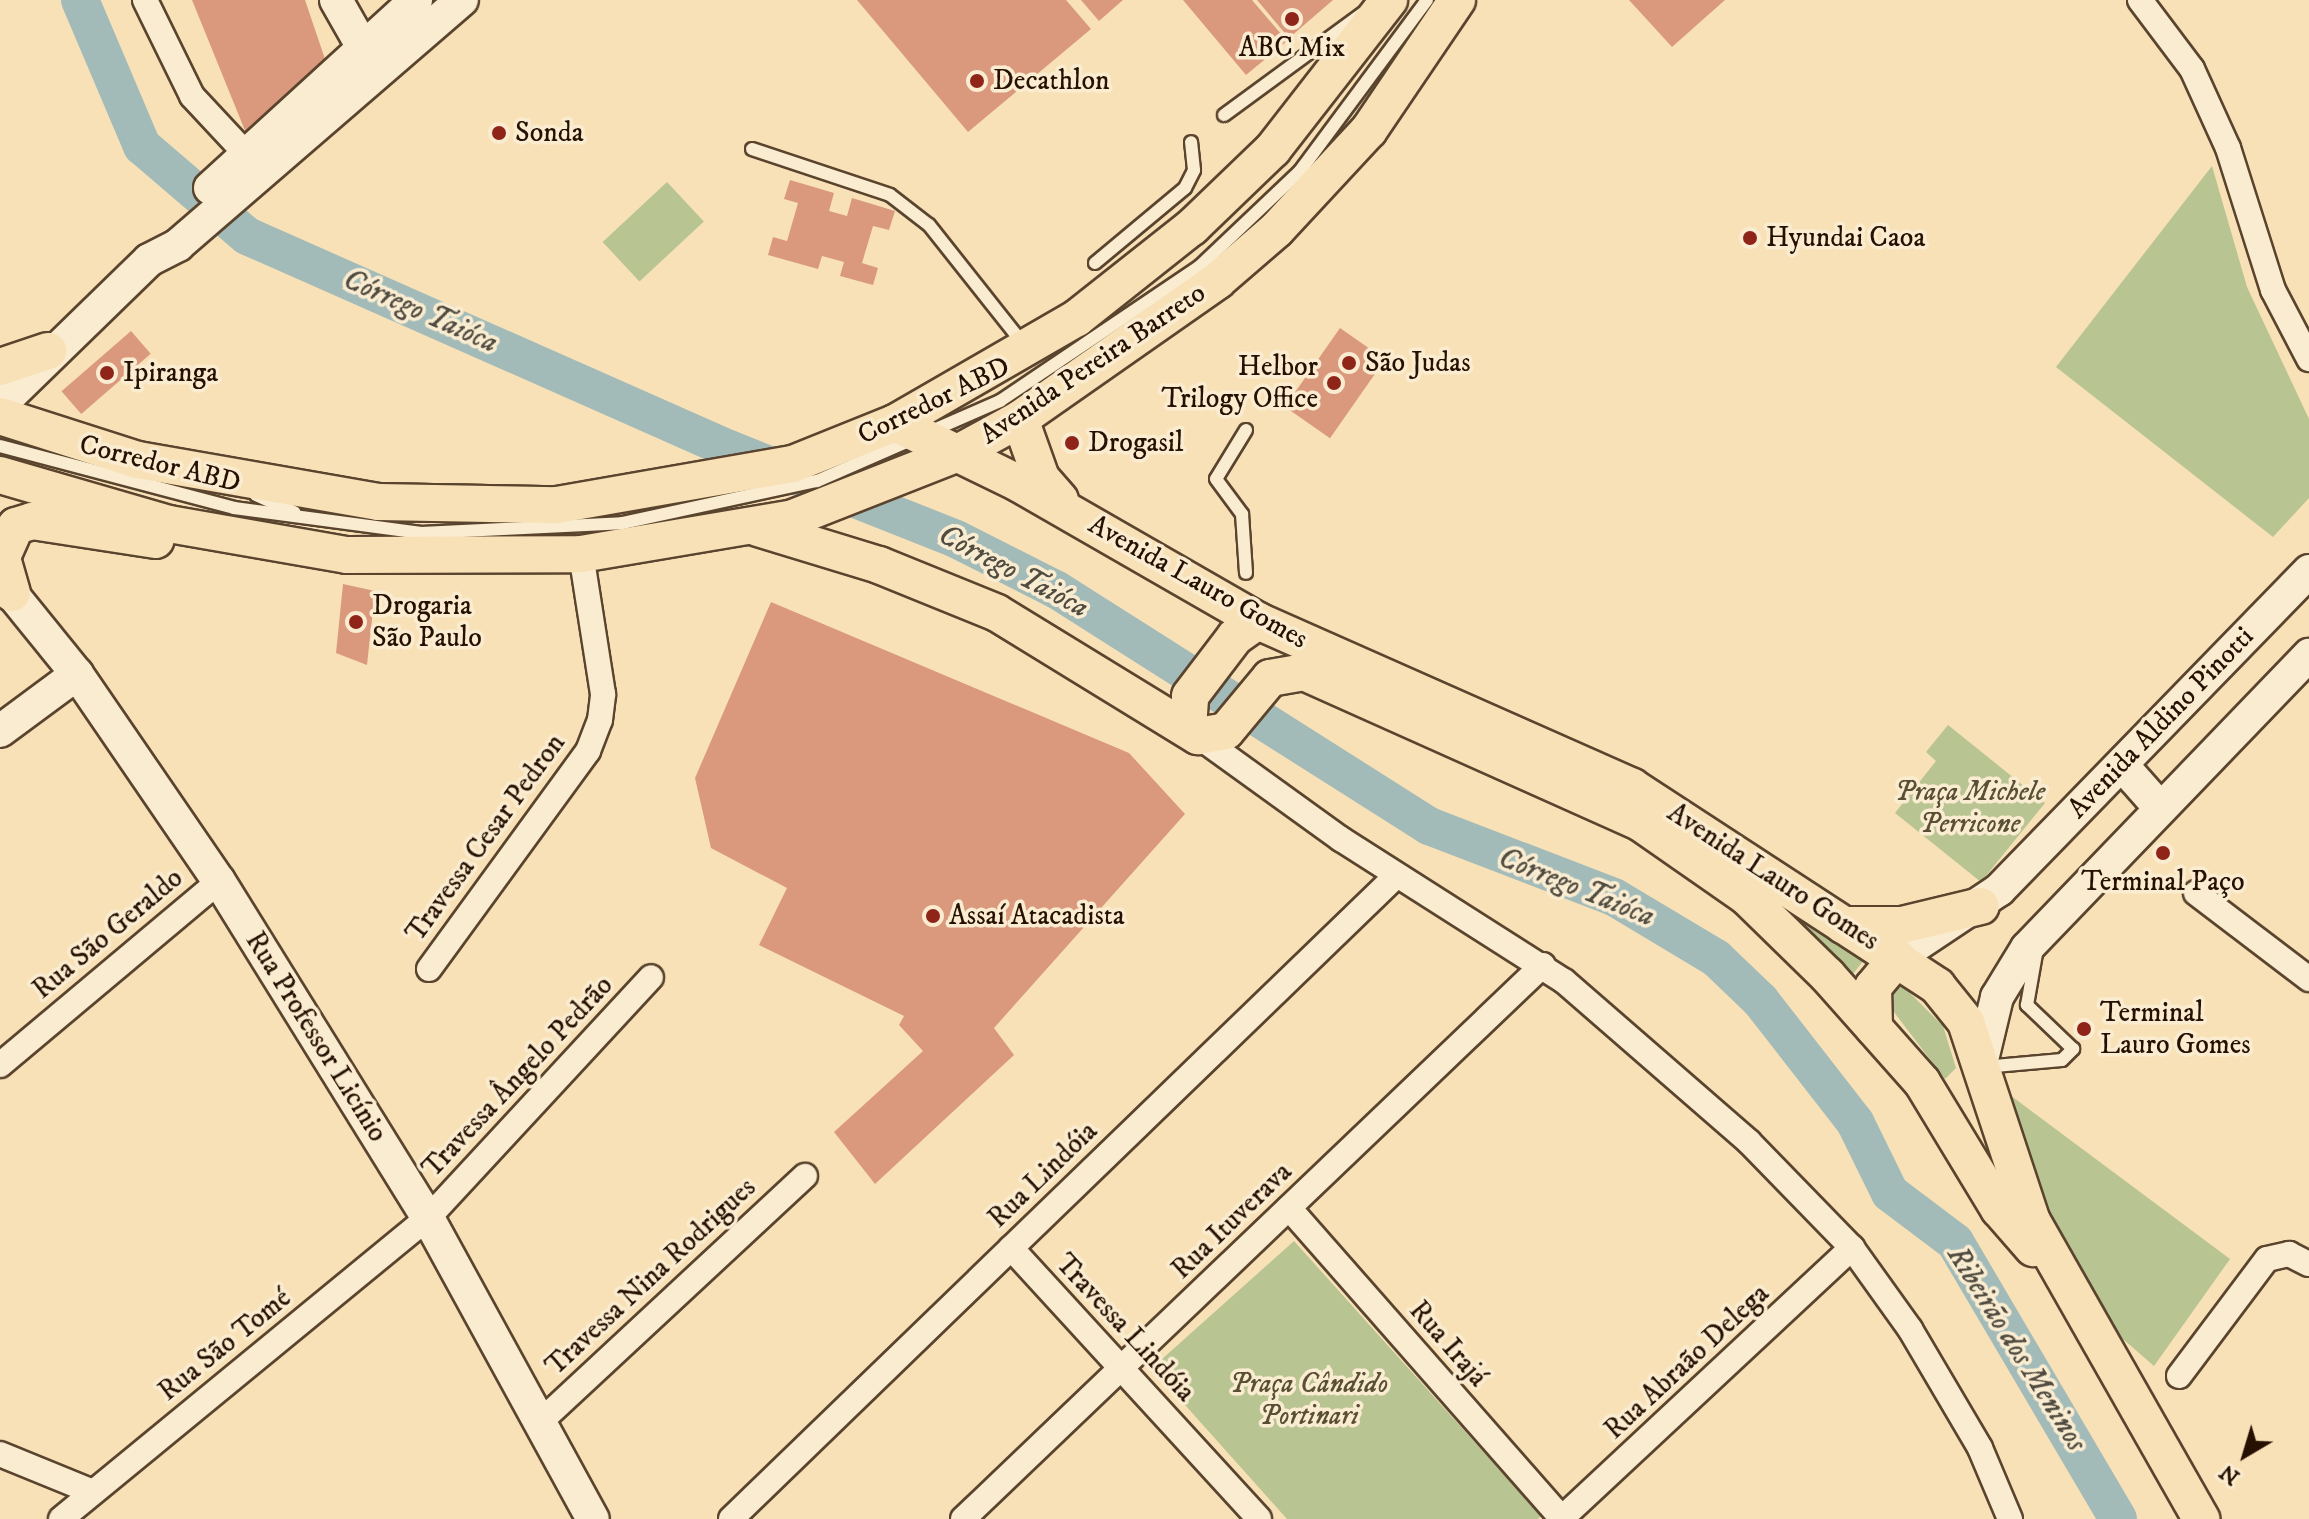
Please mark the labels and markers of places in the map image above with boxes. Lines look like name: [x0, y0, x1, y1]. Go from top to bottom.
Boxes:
marker: ABC Mix: [1283, 10, 1301, 28]
place label: ABC Mix: [1239, 31, 1345, 65]
place label: Decathlon: [993, 64, 1110, 98]
marker: Decathlon: [968, 72, 986, 90]
place label: Sonda: [515, 116, 584, 150]
marker: Sonda: [490, 124, 508, 142]
place label: Hyundai Caoa: [1766, 221, 1925, 255]
marker: Hyundai Caoa: [1741, 229, 1759, 247]
place label: São Judas: [1365, 346, 1471, 380]
place label: Helbor Trilogy Office: [1162, 350, 1318, 416]
marker: São Judas: [1340, 354, 1358, 372]
place label: Ipiranga: [123, 356, 218, 390]
marker: Ipiranga: [98, 364, 116, 382]
marker: Helbor Trilogy Office: [1325, 374, 1343, 392]
place label: Drogasil: [1088, 426, 1183, 460]
marker: Drogasil: [1063, 434, 1081, 452]
place label: Drogaria São Paulo: [372, 589, 482, 655]
marker: Drogaria São Paulo: [347, 613, 365, 631]
marker: Terminal Paço: [2154, 844, 2172, 862]
place label: Terminal Paço: [2081, 865, 2245, 899]
place label: Assaí Atacadista: [949, 899, 1125, 933]
marker: Assaí Atacadista: [924, 907, 942, 925]
place label: Terminal Lauro Gomes: [2100, 996, 2251, 1062]
marker: Terminal Lauro Gomes: [2075, 1020, 2093, 1038]

